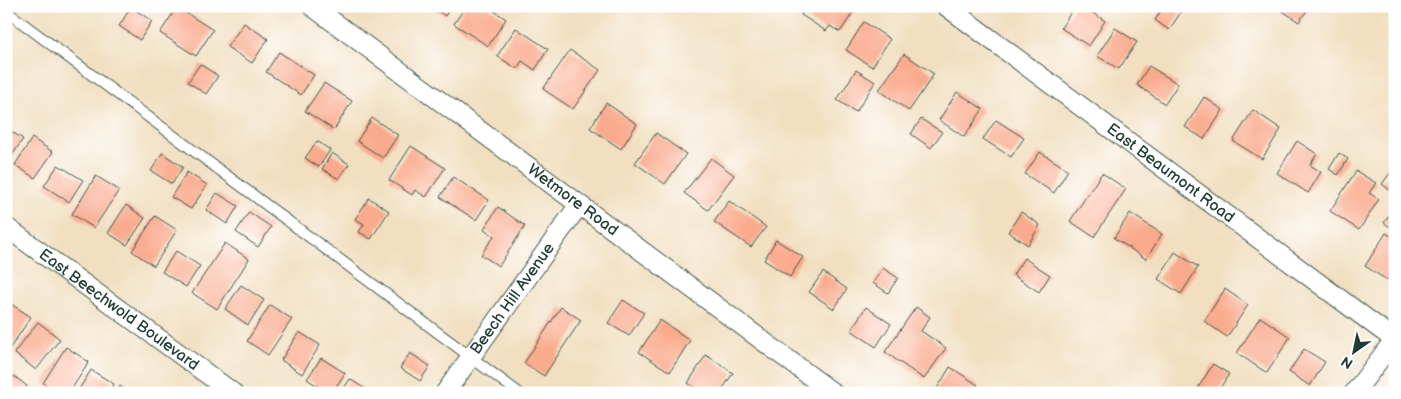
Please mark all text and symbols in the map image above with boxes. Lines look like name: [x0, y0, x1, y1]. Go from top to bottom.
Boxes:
street label: East Beaumont Road: [1103, 119, 1238, 227]
street label: Wetmore Road: [524, 160, 622, 240]
street label: Beech Hill Avenue: [466, 239, 559, 358]
street label: East Beechwold Boulevard: [35, 245, 203, 374]
north arrow: [1328, 326, 1378, 376]
text: N: [1338, 352, 1356, 372]

